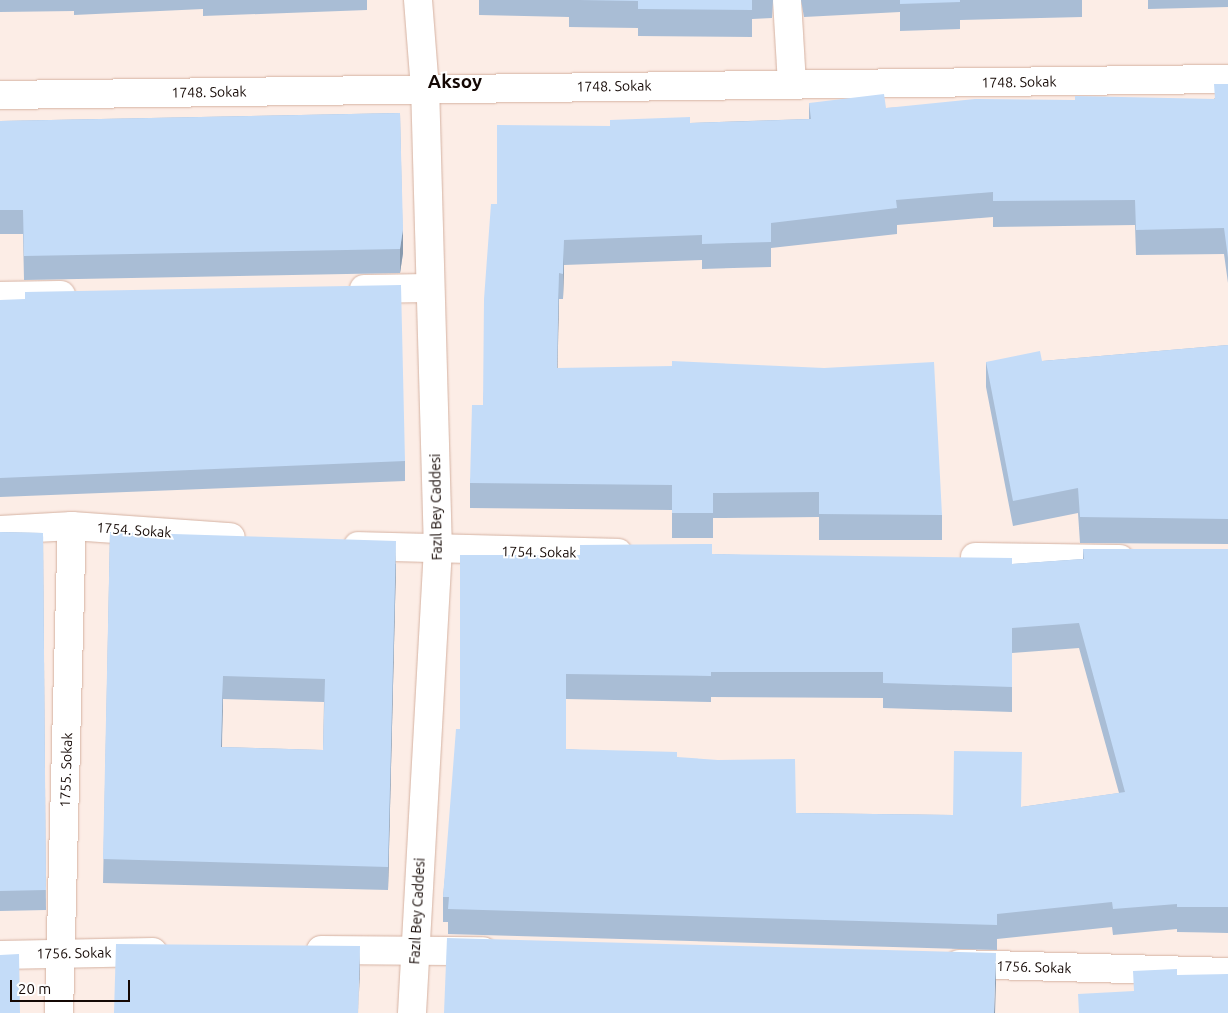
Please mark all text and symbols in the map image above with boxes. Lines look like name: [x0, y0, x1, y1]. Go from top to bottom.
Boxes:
district label: Aksoy: [428, 71, 482, 93]
street label: 1748. Sokak: [981, 73, 1057, 91]
street label: 1748. Sokak: [576, 77, 652, 95]
street label: 1748. Sokak: [171, 83, 247, 101]
street label: Fazıl Bey Caddesi: [427, 454, 445, 560]
street label: 1754. Sokak: [96, 519, 172, 541]
street label: 1754. Sokak: [501, 543, 577, 561]
street label: 1755. Sokak: [56, 732, 76, 808]
street label: Fazıl Bey Caddesi: [406, 857, 428, 965]
street label: 1756. Sokak: [36, 944, 112, 962]
street label: 1756. Sokak: [996, 957, 1072, 977]
scale bar: [12, 970, 132, 1002]
text: 20 m: [18, 980, 51, 997]

